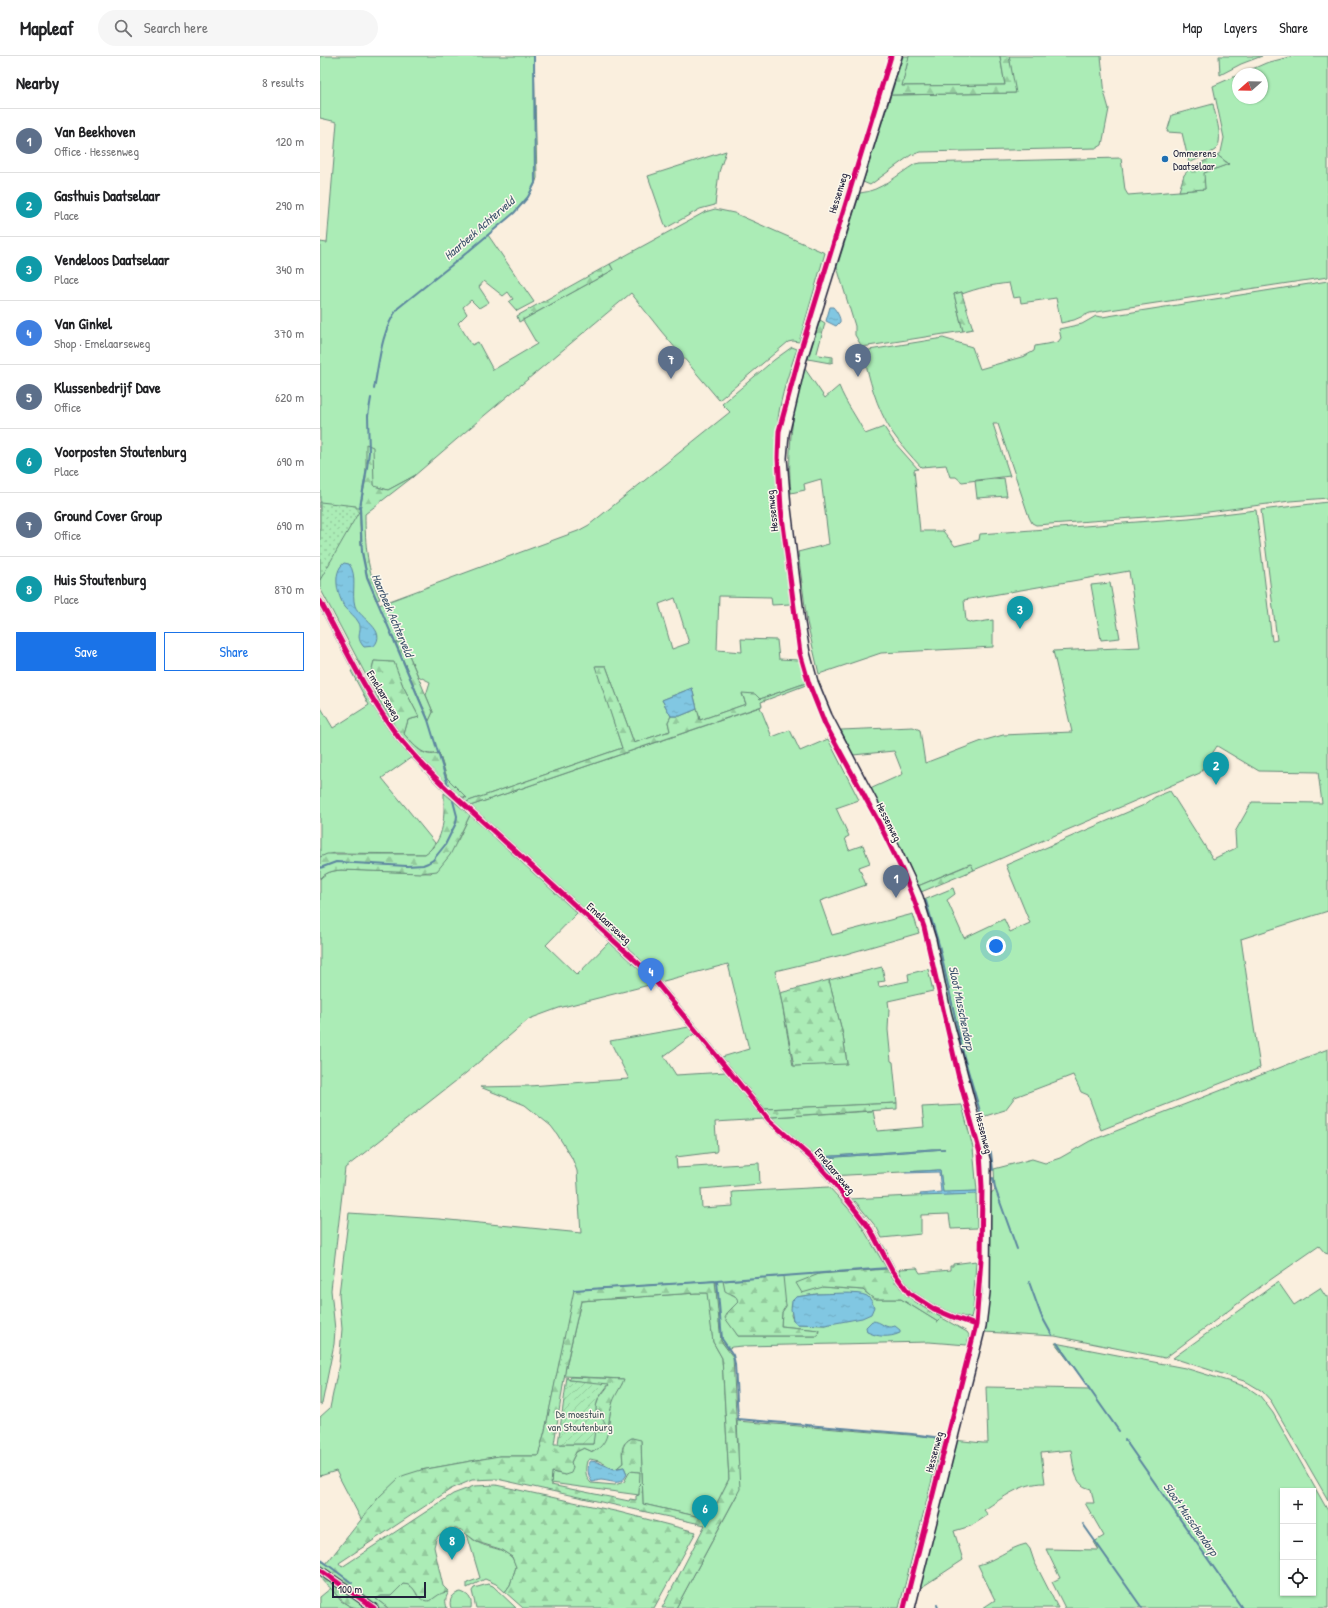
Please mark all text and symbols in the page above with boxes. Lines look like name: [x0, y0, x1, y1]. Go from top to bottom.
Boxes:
search box: [98, 10, 378, 46]
text: Mapleaf: [20, 15, 74, 41]
icon: search: [112, 17, 134, 39]
text: Search here: [144, 17, 208, 38]
text: Map: [1182, 18, 1202, 37]
text: Layers: [1224, 18, 1257, 37]
text: Share: [1279, 18, 1308, 37]
north arrow: [1232, 68, 1268, 104]
text: Nearby: [16, 71, 59, 94]
text: 8 results: [262, 73, 304, 91]
text: Van Beekhoven: [54, 121, 135, 142]
text: 1: [27, 132, 31, 150]
text: 120 m: [276, 132, 304, 150]
text: Office · Hessenweg: [54, 142, 139, 160]
place label: Ommerens Daatselaar: [1173, 146, 1216, 173]
marker: Ommerens Daatselaar: [1160, 154, 1170, 164]
street label: Hessenweg: [825, 171, 851, 215]
text: Gasthuis Daatselaar: [54, 185, 160, 206]
water label: Haarbeek Achterveld: [440, 191, 520, 263]
text: 2: [26, 196, 32, 214]
text: 290 m: [275, 196, 304, 214]
text: Place: [54, 206, 79, 224]
text: Vendeloos Daatselaar: [54, 249, 170, 270]
text: 3: [26, 260, 32, 278]
text: 340 m: [276, 260, 304, 278]
text: Place: [54, 270, 79, 288]
text: Van Ginkel: [54, 313, 112, 334]
text: 4: [27, 324, 31, 342]
text: 370 m: [274, 324, 304, 342]
text: Shop · Emelaarseweg: [54, 334, 150, 352]
pin: 5: [845, 344, 871, 377]
pin: 7: [658, 346, 684, 379]
text: Klussenbedrijf Dave: [54, 377, 161, 398]
text: 5: [26, 388, 32, 406]
text: 620 m: [275, 388, 304, 406]
text: Office: [54, 398, 81, 416]
text: Voorposten Stoutenburg: [54, 441, 187, 462]
text: 6: [26, 452, 32, 470]
text: 690 m: [276, 452, 304, 470]
text: Place: [54, 462, 79, 480]
street label: Hessenweg: [763, 489, 781, 532]
text: Ground Cover Group: [54, 505, 162, 526]
text: 7: [26, 516, 32, 534]
text: 690 m: [276, 516, 304, 534]
text: Office: [54, 526, 81, 544]
text: Huis Stoutenburg: [54, 569, 146, 590]
water label: Haarbeek Achterveld: [368, 571, 419, 661]
text: 8: [26, 580, 32, 598]
text: 870 m: [274, 580, 304, 598]
text: Place: [54, 590, 79, 608]
pin: 3: [1007, 596, 1033, 629]
button: Save: [16, 632, 156, 671]
button: Share: [164, 632, 304, 671]
street label: Emelaarseweg: [364, 668, 404, 722]
pin: 2: [1203, 752, 1229, 785]
street label: Hessenweg: [873, 800, 905, 844]
pin: 1: [883, 865, 909, 898]
street label: Emelaarseweg: [584, 899, 634, 947]
your location: [986, 936, 1006, 956]
pin: 4: [638, 958, 664, 991]
water label: Sloot Musschendorp: [945, 964, 979, 1052]
street label: Hessenweg: [972, 1111, 996, 1155]
street label: Emelaarseweg: [812, 1145, 858, 1197]
park label: De moestuin van Stoutenburg: [547, 1407, 613, 1434]
street label: Hessenweg: [922, 1430, 946, 1474]
water label: Sloot Musschendorp: [1159, 1479, 1223, 1560]
map controls: [1280, 1488, 1316, 1596]
button: +: [1280, 1488, 1316, 1524]
pin: 6: [692, 1495, 718, 1528]
button: −: [1280, 1524, 1316, 1560]
pin: 8: [439, 1527, 465, 1560]
button: locate: [1280, 1560, 1316, 1596]
scale bar: [332, 1580, 426, 1599]
text: 100 m: [338, 1582, 362, 1596]

